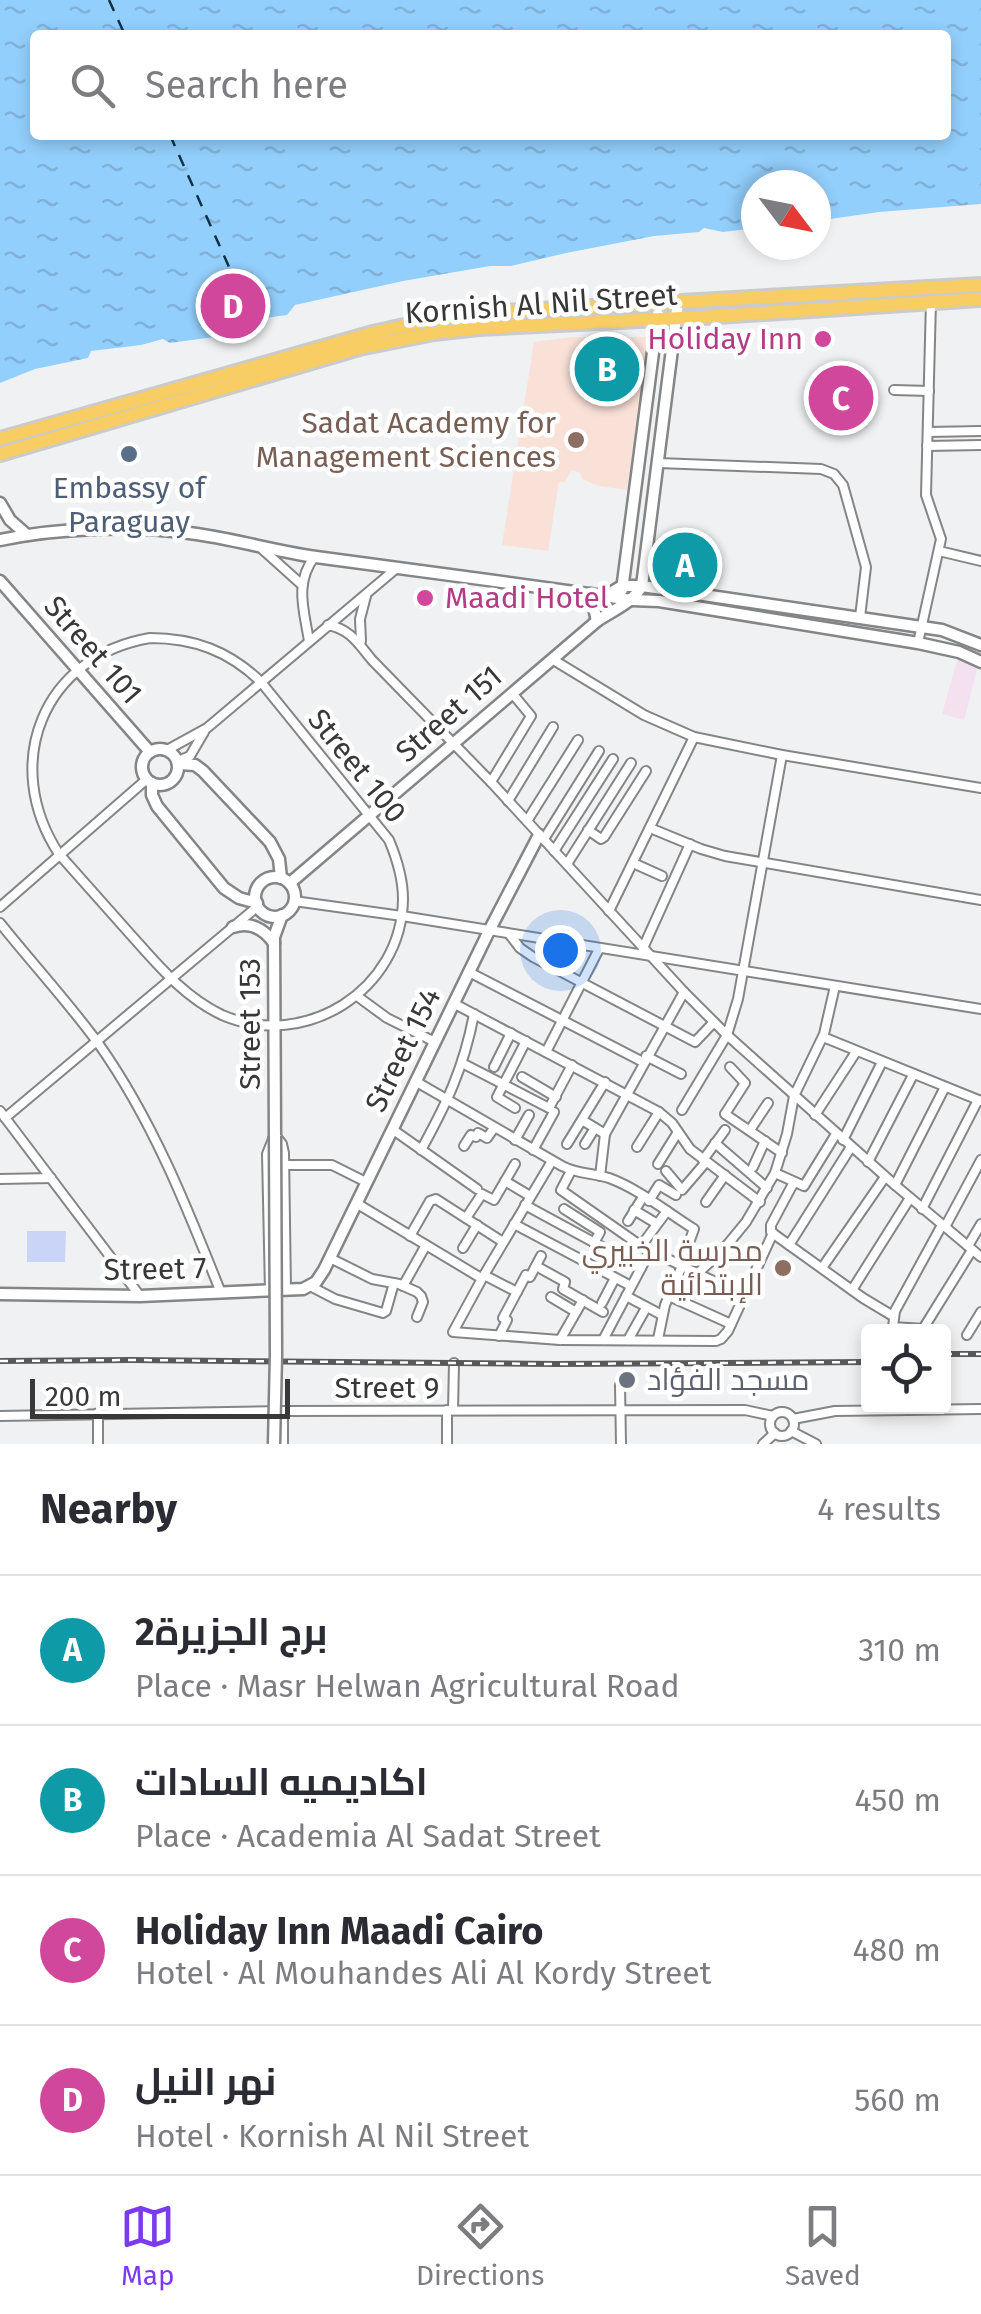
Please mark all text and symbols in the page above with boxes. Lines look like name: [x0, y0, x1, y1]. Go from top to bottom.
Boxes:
search box: [30, 30, 951, 140]
icon: search: [65, 58, 120, 113]
text: Search here: [145, 62, 348, 108]
north arrow: [741, 170, 831, 260]
pin: D: [200, 268, 266, 344]
street label: Kornish Al Nil Street: [404, 277, 679, 331]
place label: Holiday Inn: [647, 321, 803, 357]
marker: Holiday Inn: [812, 328, 834, 350]
pin: B: [574, 332, 640, 406]
pin: C: [808, 360, 874, 436]
place label: Sadat Academy for Management Sciences: [256, 405, 556, 475]
marker: Sadat Academy for Management Sciences: [565, 429, 587, 451]
marker: Embassy of Paraguay: [118, 443, 140, 465]
place label: Embassy of Paraguay: [53, 470, 207, 540]
pin: A: [652, 528, 718, 602]
place label: Maadi Hotel: [445, 580, 609, 616]
marker: Maadi Hotel: [414, 587, 436, 609]
street label: Street 101: [36, 589, 150, 711]
street label: Street 151: [389, 658, 509, 770]
street label: Street 100: [300, 702, 414, 830]
your location: [535, 925, 586, 976]
street label: Street 153: [232, 958, 268, 1090]
street label: Street 154: [358, 982, 448, 1118]
place label: مدرسة الخبيري الإبتدائية: [582, 1233, 763, 1303]
street label: Street 7: [103, 1250, 207, 1288]
marker: مدرسة الخبيري الإبتدائية: [772, 1257, 794, 1279]
map controls: [861, 1324, 951, 1414]
button: locate: [861, 1324, 951, 1414]
place label: مسجد الفؤاد: [647, 1362, 810, 1398]
marker: مسجد الفؤاد: [616, 1369, 638, 1391]
street label: Street 9: [334, 1370, 440, 1406]
scale bar: [30, 1374, 290, 1418]
text: 200 m: [45, 1380, 122, 1413]
text: Nearby: [40, 1484, 177, 1534]
text: 4 results: [817, 1490, 941, 1528]
text: برج الجزيرة2: [135, 1609, 328, 1655]
text: A: [63, 1631, 82, 1669]
text: 310 m: [858, 1631, 941, 1669]
text: Place · Masr Helwan Agricultural Road: [135, 1667, 680, 1705]
text: اكاديميه السادات: [135, 1759, 428, 1805]
text: B: [63, 1781, 82, 1819]
text: 450 m: [855, 1781, 941, 1819]
text: Place · Academia Al Sadat Street: [135, 1817, 601, 1855]
text: Holiday Inn Maadi Cairo: [135, 1908, 543, 1954]
text: C: [63, 1931, 82, 1969]
text: 480 m: [853, 1931, 941, 1969]
text: Hotel · Al Mouhandes Ali Al Kordy Street: [135, 1954, 711, 1992]
text: نهر النيل: [135, 2059, 276, 2105]
text: D: [62, 2081, 83, 2119]
text: 560 m: [854, 2081, 941, 2119]
text: Hotel · Kornish Al Nil Street: [135, 2117, 529, 2155]
tab: Map: [120, 2199, 175, 2292]
tab: Directions: [416, 2199, 544, 2292]
tab: Saved: [785, 2199, 861, 2292]

